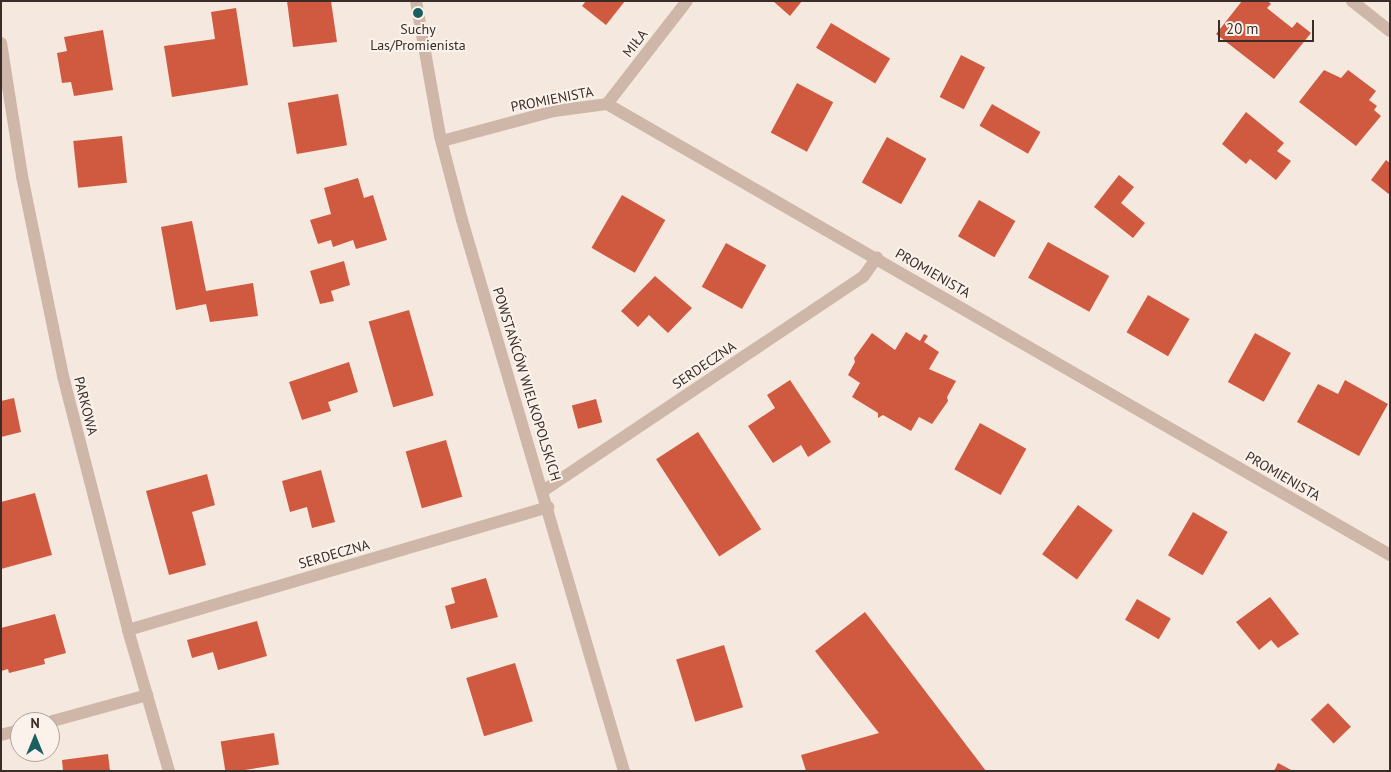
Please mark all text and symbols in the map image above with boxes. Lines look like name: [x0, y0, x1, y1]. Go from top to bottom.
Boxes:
marker: Suchy Las/Promienista: [412, 7, 424, 19]
scale bar: [1221, 10, 1317, 42]
text: 20 m: [1226, 19, 1259, 38]
place label: Suchy Las/Promienista: [370, 21, 466, 54]
street label: MIŁA: [619, 26, 651, 60]
street label: PROMIENISTA: [509, 83, 595, 115]
street label: PROMIENISTA: [893, 245, 973, 301]
street label: POWSTAŃCÓW WIELKOPOLSKICH: [489, 285, 565, 483]
street label: SERDECZNA: [669, 338, 739, 392]
street label: PARKOWA: [71, 375, 101, 437]
street label: PROMIENISTA: [1243, 448, 1323, 504]
street label: SERDECZNA: [297, 536, 371, 572]
north arrow: [10, 712, 60, 762]
text: N: [30, 714, 40, 732]

